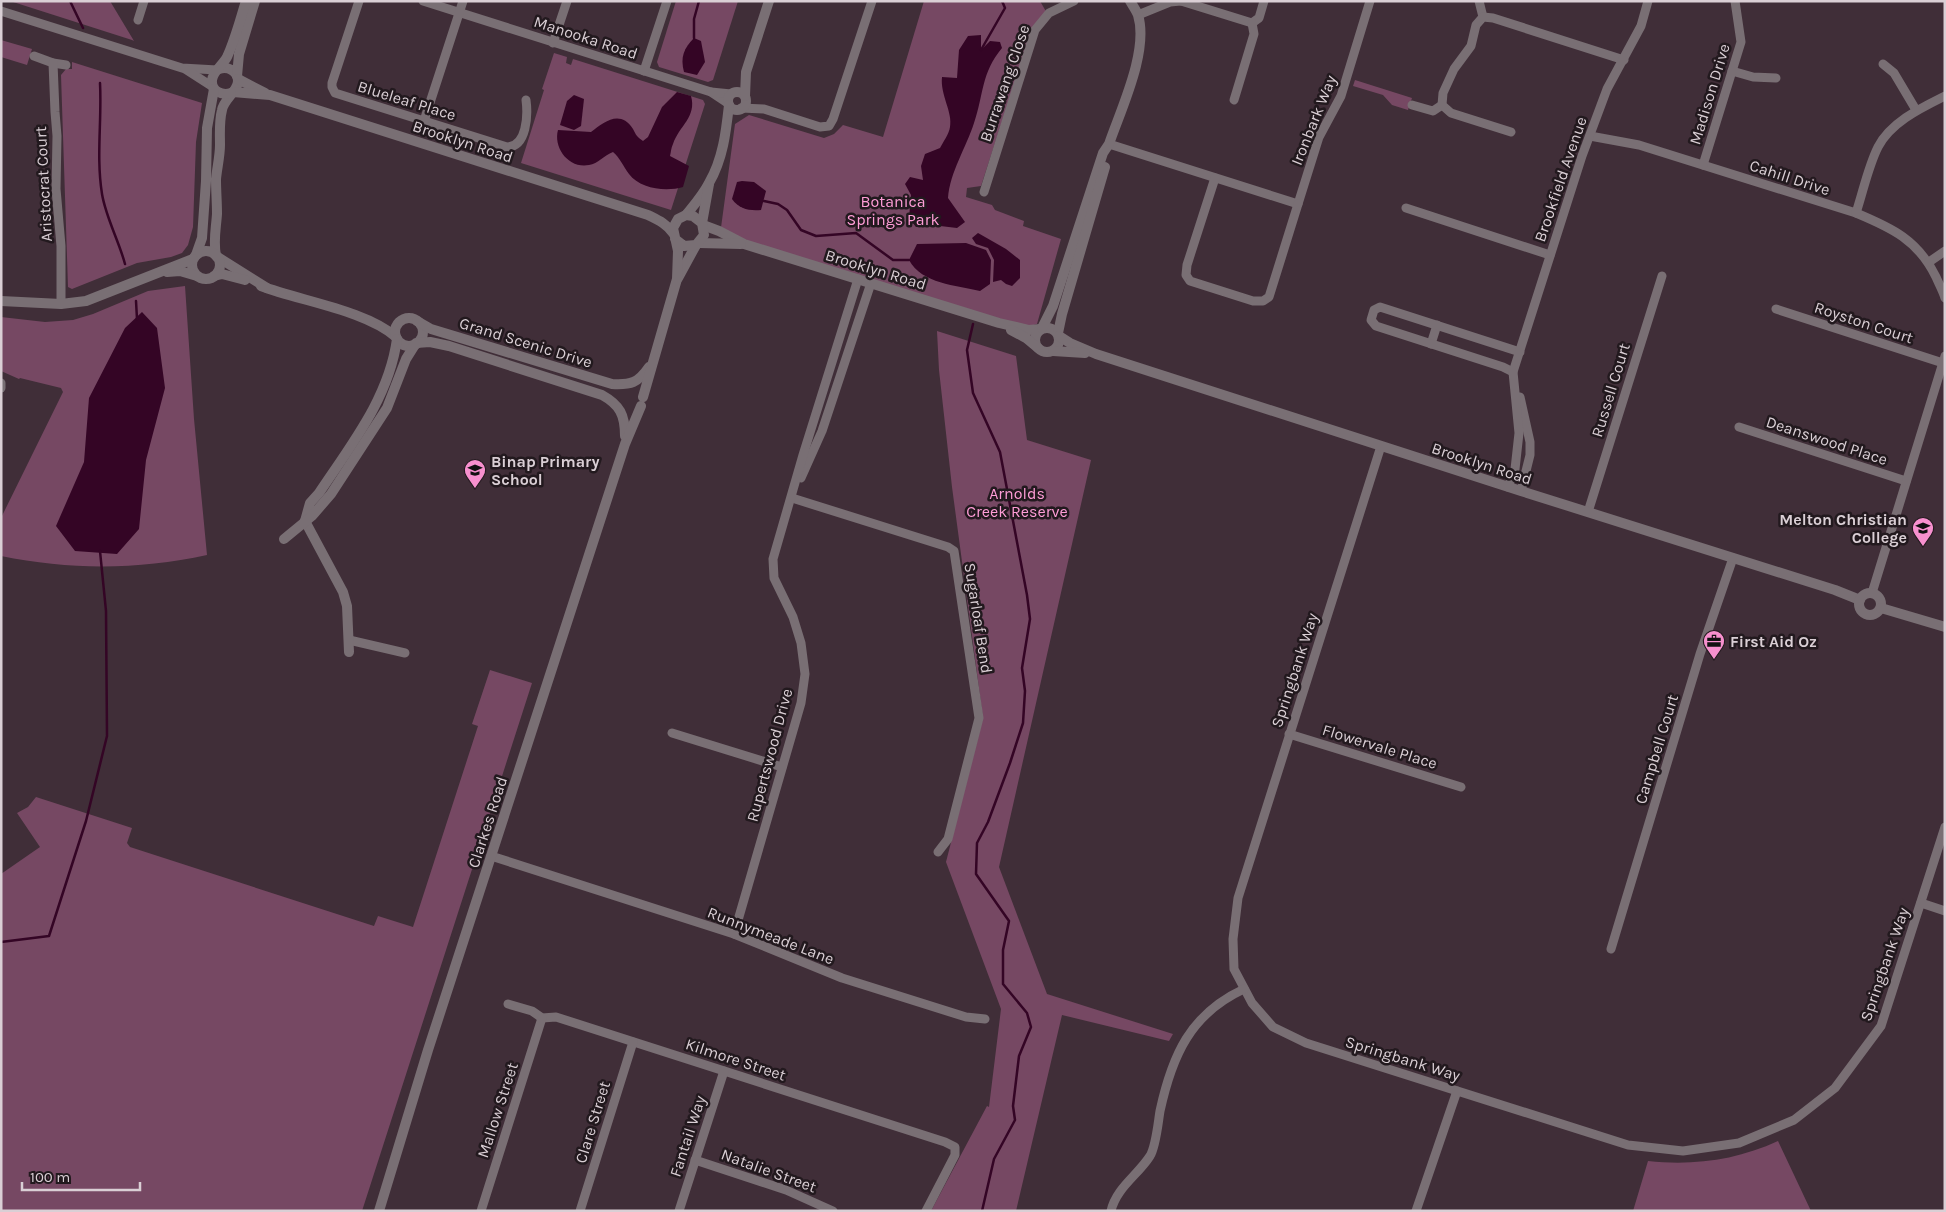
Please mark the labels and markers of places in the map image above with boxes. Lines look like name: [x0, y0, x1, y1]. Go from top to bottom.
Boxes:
place label: Binap Primary School: [491, 452, 599, 489]
school or university icon: Binap Primary School: [463, 458, 487, 489]
place label: Melton Christian College: [1779, 510, 1907, 547]
school or university icon: Melton Christian College: [1911, 516, 1935, 547]
office icon: First Aid Oz: [1702, 629, 1726, 660]
place label: First Aid Oz: [1730, 632, 1817, 651]

